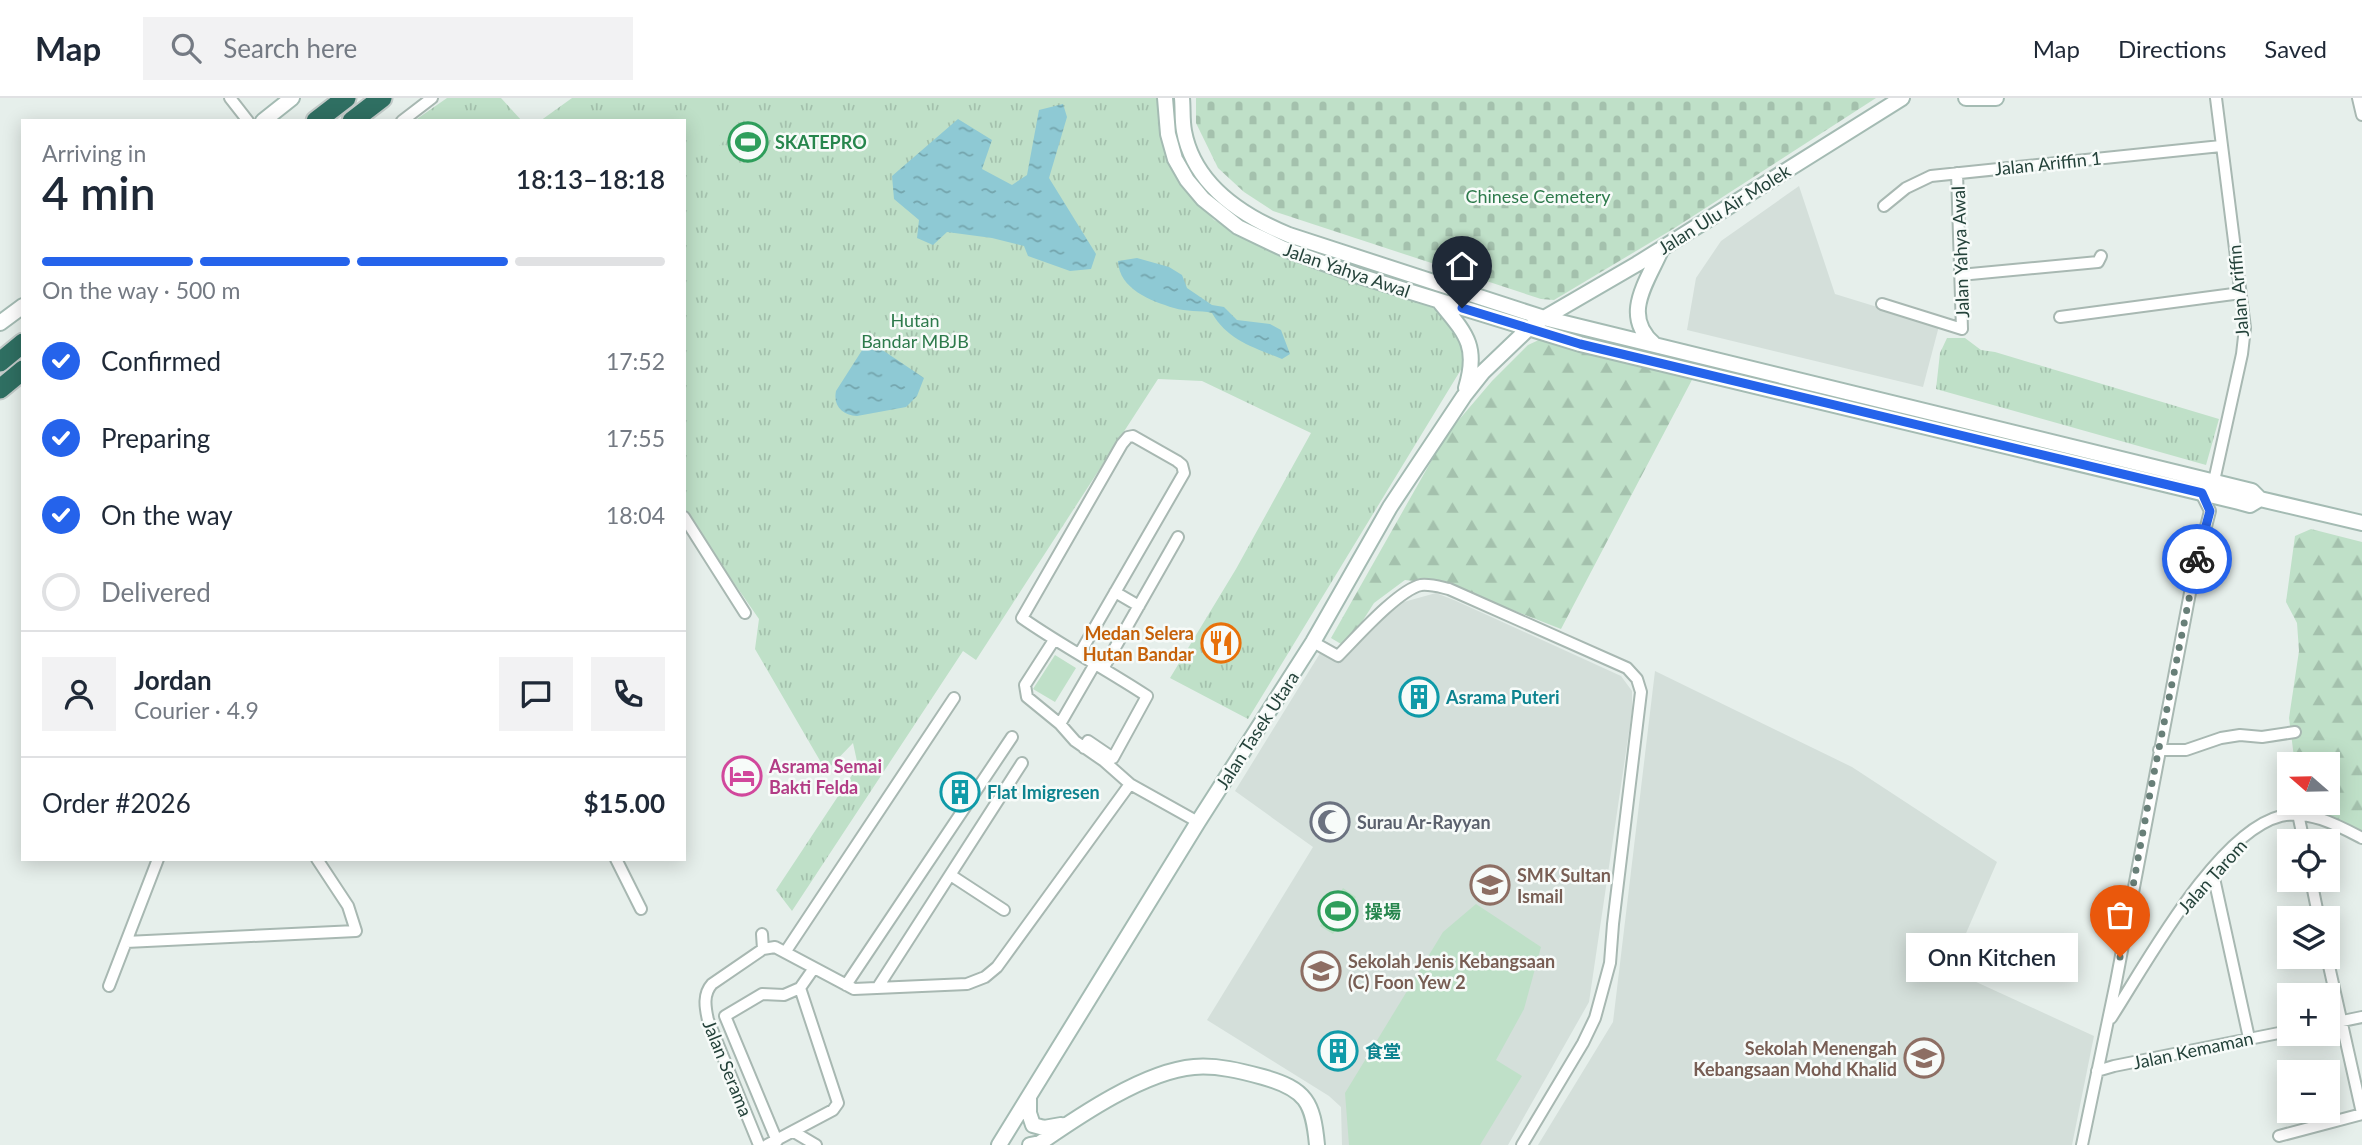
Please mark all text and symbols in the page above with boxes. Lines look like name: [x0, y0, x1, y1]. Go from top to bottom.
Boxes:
search box: [143, 17, 633, 80]
text: Map: [35, 28, 101, 68]
icon: search: [167, 29, 205, 67]
text: Search here: [223, 32, 357, 64]
text: Map: [2033, 34, 2080, 63]
text: Directions: [2118, 34, 2226, 63]
text: Saved: [2264, 34, 2327, 63]
sports icon: SKATEPRO: [727, 121, 769, 163]
place label: SKATEPRO: [775, 131, 867, 153]
text: Arriving in: [42, 139, 146, 167]
street label: Jalan Ariffin 1: [1993, 146, 2103, 180]
street label: Jalan Ulu Air Molek: [1654, 159, 1795, 259]
text: 18:13–18:18: [516, 163, 665, 195]
text: 4 min: [42, 165, 156, 220]
park label: Chinese Cemetery: [1465, 185, 1611, 207]
street label: Jalan Yahya Awal: [1947, 186, 1973, 318]
pin: [1432, 236, 1492, 308]
street label: Jalan Yahya Awal: [1281, 238, 1413, 302]
street label: Jalan Ariffin: [2223, 244, 2253, 338]
icon: home: [1443, 247, 1481, 285]
text: On the way · 500 m: [42, 276, 241, 304]
park label: Hutan Bandar MBJB: [861, 309, 969, 352]
icon: check: [42, 342, 80, 380]
text: Confirmed: [101, 345, 221, 377]
text: 17:52: [606, 347, 665, 375]
icon: check: [42, 419, 80, 457]
text: Preparing: [101, 422, 210, 454]
text: 17:55: [606, 424, 665, 452]
icon: check: [42, 496, 80, 534]
text: On the way: [101, 499, 233, 531]
text: 18:04: [606, 501, 665, 529]
courier: [2162, 524, 2232, 594]
icon: bike: [2178, 540, 2216, 578]
text: Delivered: [101, 576, 211, 608]
place label: Medan Selera Hutan Bandar: [1083, 622, 1194, 665]
restaurant icon: Medan Selera Hutan Bandar: [1200, 622, 1242, 664]
button: person: [42, 657, 116, 731]
button: chat: [499, 657, 573, 731]
button: phone: [591, 657, 665, 731]
text: Jordan: [134, 664, 212, 696]
street label: Jalan Tasek Utara: [1211, 667, 1303, 793]
building icon: Asrama Puteri: [1398, 676, 1440, 718]
place label: Asrama Puteri: [1445, 686, 1560, 708]
text: Courier · 4.9: [134, 696, 259, 724]
north arrow: [2277, 752, 2340, 816]
map controls: [2277, 752, 2340, 1123]
hotel icon: Asrama Semai Bakti Felda: [721, 755, 763, 797]
place label: Asrama Semai Bakti Felda: [768, 755, 882, 798]
building icon: Flat Imigresen: [939, 771, 981, 813]
place label: Flat Imigresen: [987, 781, 1100, 803]
text: Order #2026: [42, 787, 191, 819]
text: $15.00: [583, 787, 665, 819]
mosque icon: Surau Ar-Rayyan: [1309, 801, 1351, 843]
place label: Surau Ar-Rayyan: [1357, 811, 1491, 833]
button: locate: [2277, 829, 2340, 892]
street label: Jalan Tarom: [2173, 834, 2251, 918]
school or university icon: SMK Sultan Ismail: [1469, 864, 1511, 906]
place label: SMK Sultan Ismail: [1517, 864, 1611, 907]
pin: [2090, 885, 2150, 957]
sports icon: 操場: [1317, 890, 1359, 932]
icon: bag: [2101, 896, 2139, 934]
place label: 操場: [1365, 900, 1401, 922]
button: layers: [2277, 906, 2340, 969]
callout: Onn Kitchen: [1906, 932, 2078, 982]
text: Onn Kitchen: [1928, 943, 2056, 971]
school or university icon: Sekolah Jenis Kebangsaan (C) Foon Yew 2: [1300, 950, 1342, 992]
place label: Sekolah Jenis Kebangsaan (C) Foon Yew 2: [1348, 950, 1555, 993]
button: +: [2277, 983, 2340, 1046]
street label: Jalan Serama: [699, 1016, 757, 1120]
street label: Jalan Kemaman: [2131, 1027, 2255, 1073]
building icon: 食堂: [1317, 1030, 1359, 1072]
place label: Sekolah Menengah Kebangsaan Mohd Khalid: [1693, 1037, 1897, 1080]
school or university icon: Sekolah Menengah Kebangsaan Mohd Khalid: [1903, 1037, 1945, 1079]
place label: 食堂: [1365, 1040, 1401, 1062]
button: −: [2277, 1060, 2340, 1123]

